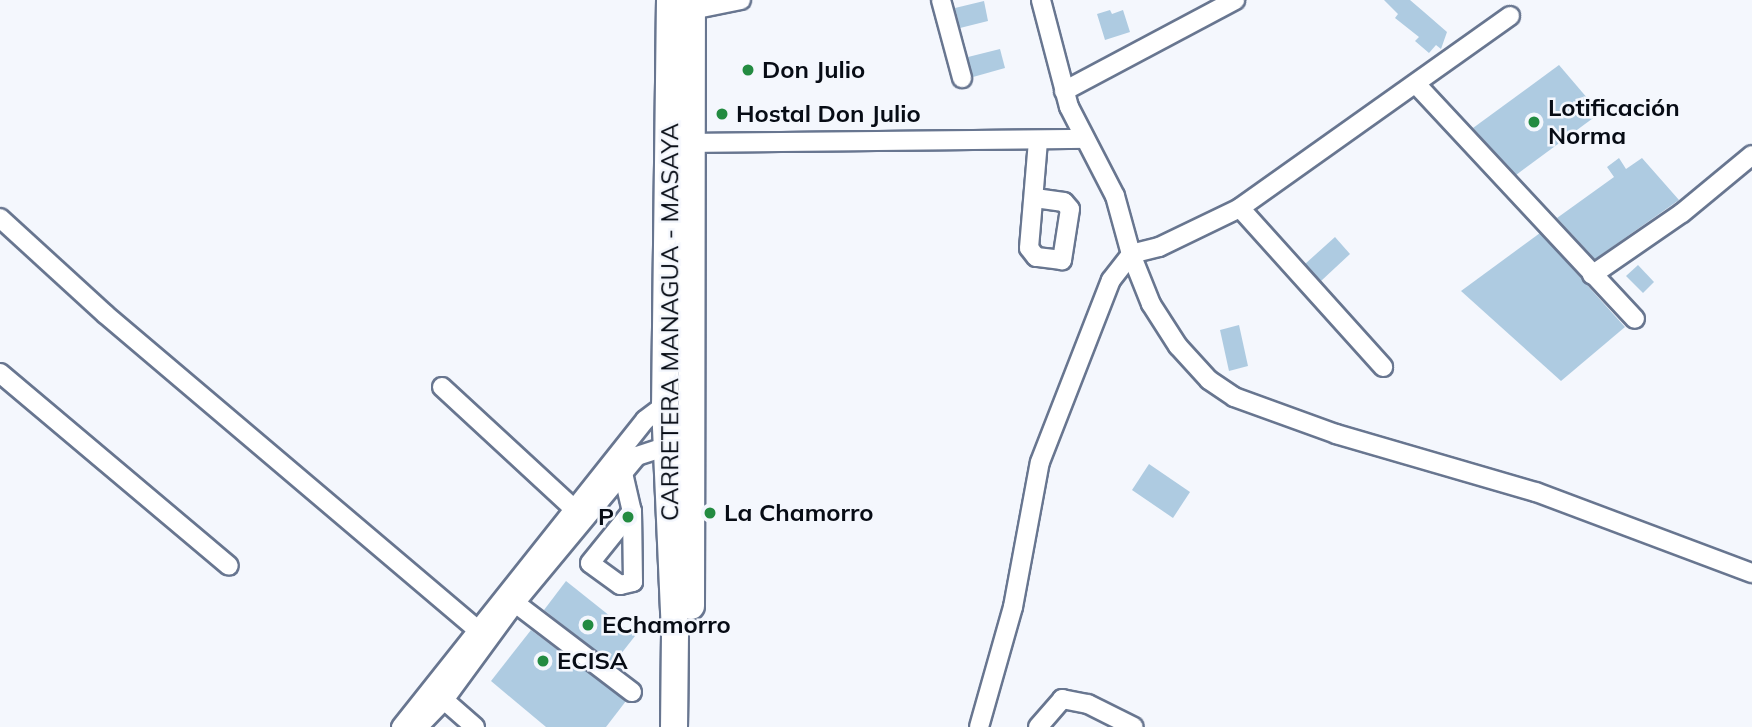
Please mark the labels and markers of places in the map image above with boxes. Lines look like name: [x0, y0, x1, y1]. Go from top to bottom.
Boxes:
place label: Don Julio: [762, 56, 865, 84]
marker: Don Julio: [740, 62, 756, 78]
place label: Lotificación Norma: [1548, 94, 1680, 150]
place label: Hostal Don Julio: [736, 100, 921, 128]
marker: Hostal Don Julio: [714, 106, 730, 122]
marker: Lotificación Norma: [1526, 114, 1542, 130]
place label: La Chamorro: [724, 499, 873, 527]
place label: P: [598, 503, 614, 531]
marker: La Chamorro: [702, 505, 718, 521]
marker: P: [620, 509, 636, 525]
place label: EChamorro: [602, 611, 731, 639]
marker: EChamorro: [580, 617, 596, 633]
place label: ECISA: [557, 647, 628, 675]
marker: ECISA: [535, 653, 551, 669]

